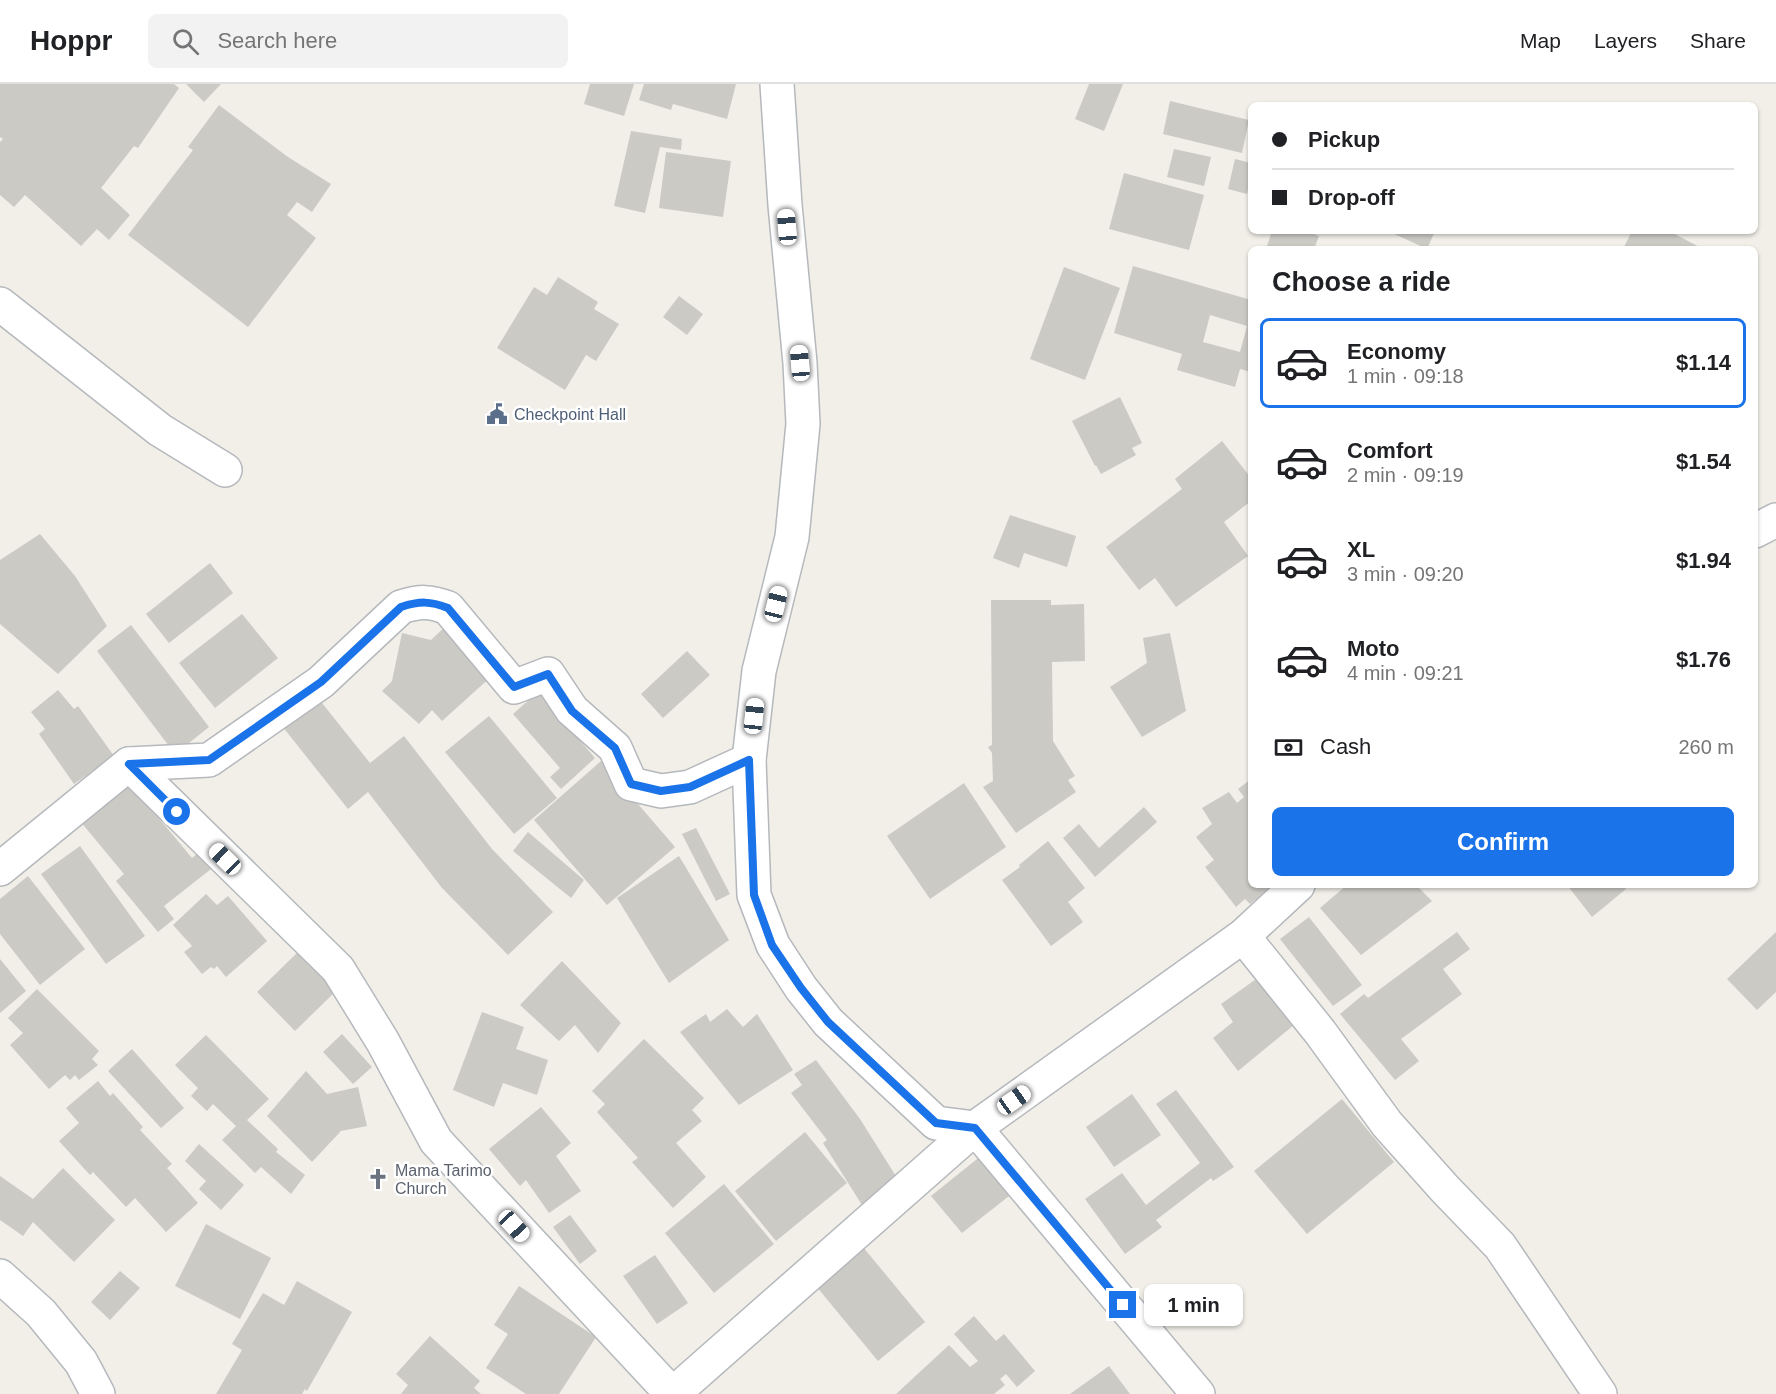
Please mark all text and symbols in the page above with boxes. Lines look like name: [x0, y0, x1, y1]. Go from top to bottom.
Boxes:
search box: [148, 14, 568, 68]
text: Hoppr: [30, 25, 112, 56]
icon: search: [169, 25, 202, 58]
text: Search here: [217, 28, 337, 53]
text: Map: [1520, 29, 1561, 52]
text: Layers: [1594, 29, 1657, 52]
text: Share: [1690, 29, 1746, 52]
text: Pickup: [1308, 127, 1380, 152]
text: Drop-off: [1308, 185, 1395, 210]
car: [776, 208, 798, 246]
text: Choose a ride: [1272, 267, 1451, 297]
icon: car: [1275, 336, 1329, 390]
text: Economy: [1347, 339, 1446, 364]
car: [789, 344, 811, 382]
text: $1.14: [1676, 350, 1731, 375]
text: 1 min · 09:18: [1347, 365, 1464, 387]
public building icon: Checkpoint Hall: [485, 402, 509, 426]
place label: Checkpoint Hall: [514, 406, 626, 423]
icon: car: [1275, 435, 1329, 489]
text: Comfort: [1347, 438, 1433, 463]
text: $1.54: [1676, 449, 1731, 474]
text: 2 min · 09:19: [1347, 464, 1464, 486]
icon: car: [1275, 534, 1329, 588]
text: XL: [1347, 537, 1375, 562]
text: $1.94: [1676, 548, 1731, 573]
text: 3 min · 09:20: [1347, 563, 1464, 585]
car: [763, 584, 789, 624]
icon: car: [1275, 633, 1329, 687]
text: Moto: [1347, 636, 1400, 661]
text: $1.76: [1676, 647, 1731, 672]
text: 4 min · 09:21: [1347, 662, 1464, 684]
car: [743, 697, 765, 735]
icon: cash: [1272, 731, 1305, 764]
text: Cash: [1320, 734, 1371, 759]
text: 260 m: [1678, 736, 1734, 758]
route start: [163, 798, 190, 825]
button: Confirm: [1272, 807, 1734, 876]
car: [206, 840, 244, 878]
car: [994, 1082, 1034, 1118]
place label: Mama Tarimo Church: [395, 1162, 492, 1197]
church icon: Mama Tarimo Church: [366, 1167, 390, 1191]
car: [495, 1207, 533, 1245]
callout: 1 min: [1144, 1284, 1243, 1326]
route end: [1109, 1291, 1136, 1318]
text: 1 min: [1167, 1294, 1220, 1316]

